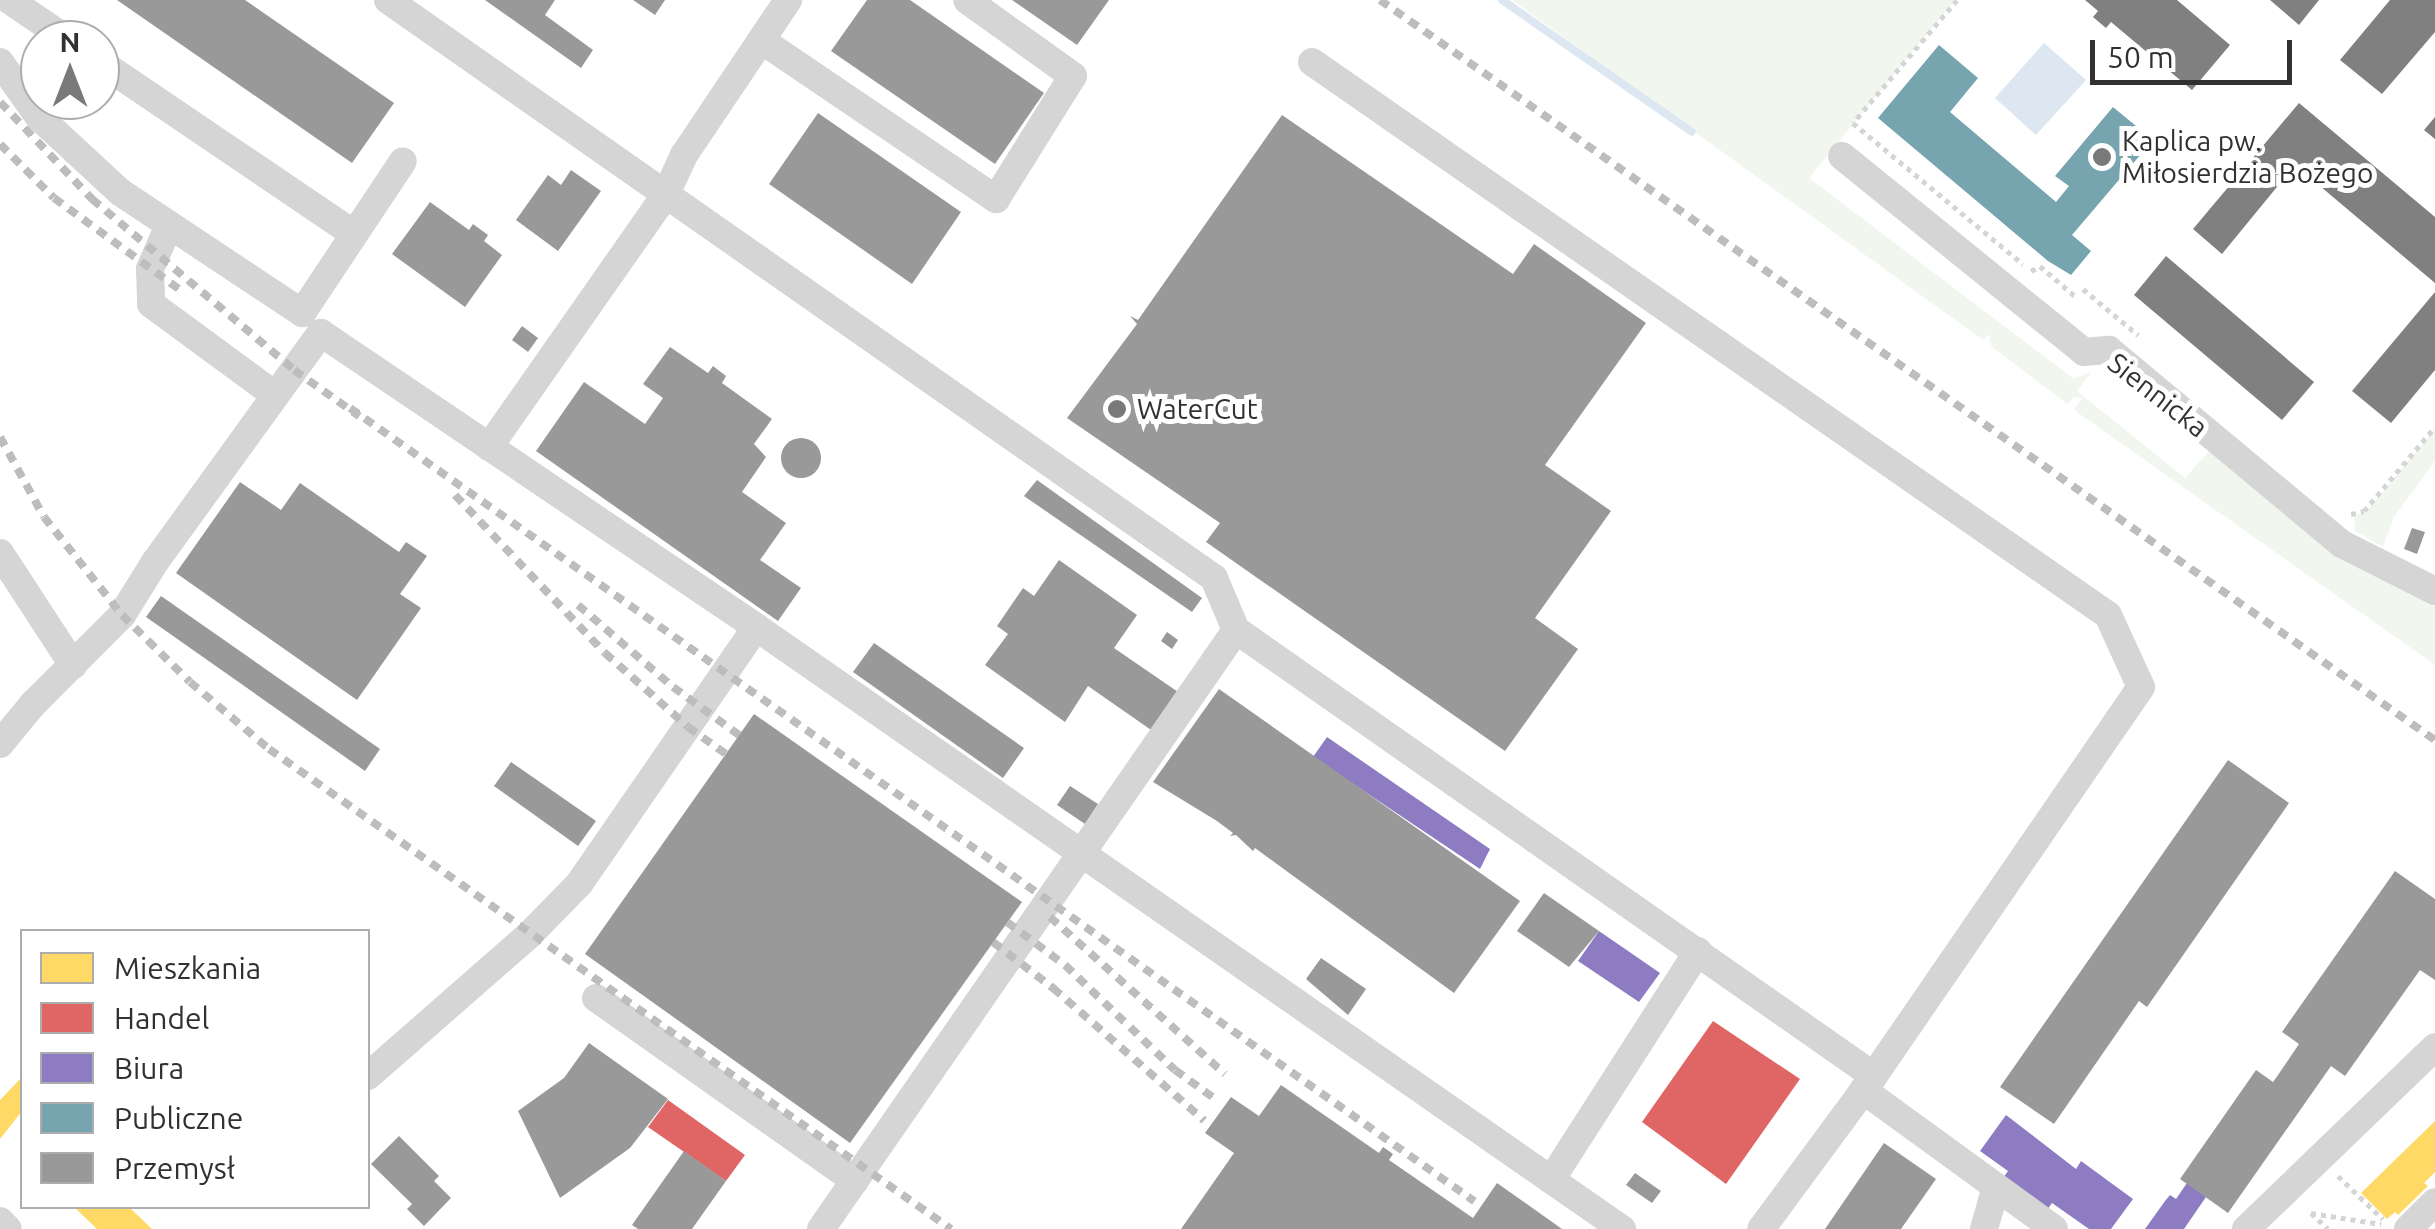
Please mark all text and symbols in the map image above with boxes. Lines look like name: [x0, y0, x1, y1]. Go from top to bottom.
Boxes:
north arrow: [20, 20, 120, 120]
scale bar: [2095, 20, 2298, 82]
text: N: [60, 26, 80, 57]
text: 50 m: [2107, 40, 2174, 74]
place label: Kaplica pw. Miłosierdzia Bożego: [2122, 124, 2373, 190]
marker: Kaplica pw. Miłosierdzia Bożego: [2091, 146, 2113, 168]
street label: Siennicka: [2101, 346, 2215, 444]
place label: WaterCut: [1137, 392, 1258, 426]
marker: WaterCut: [1106, 398, 1128, 420]
legend: [20, 929, 370, 1209]
text: Mieszkania: [114, 951, 261, 985]
text: Handel: [114, 1001, 209, 1035]
text: Biura: [114, 1051, 184, 1085]
text: Publiczne: [114, 1101, 243, 1135]
text: Przemysł: [114, 1151, 235, 1185]

